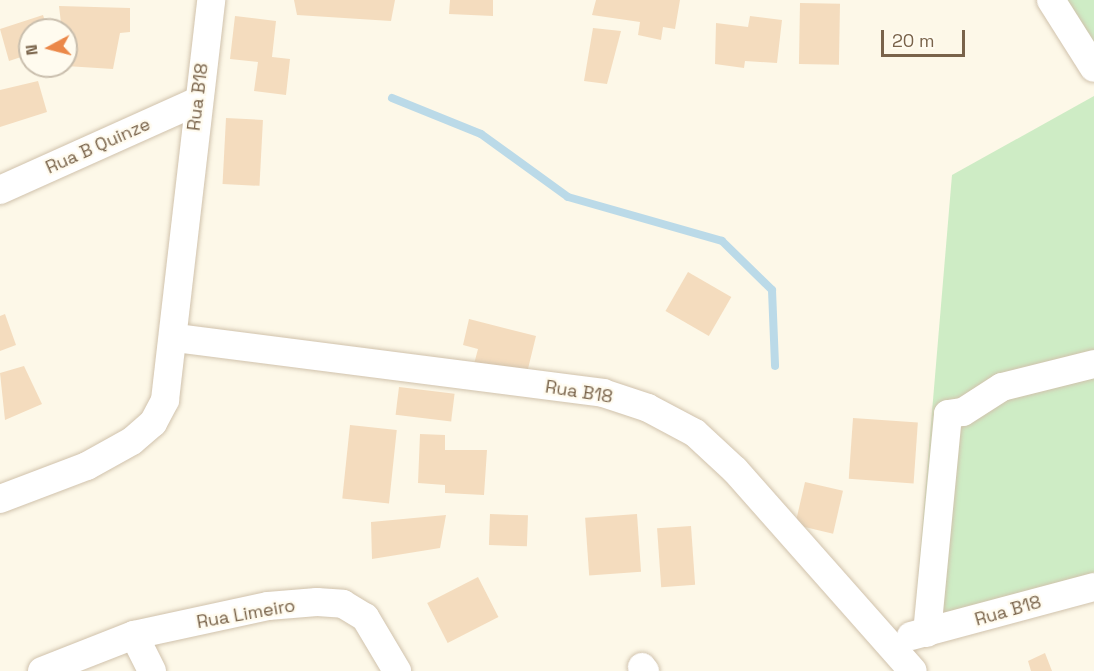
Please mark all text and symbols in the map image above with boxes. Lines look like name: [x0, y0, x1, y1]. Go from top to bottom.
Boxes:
north arrow: [18, 18, 78, 78]
scale bar: [884, 18, 968, 56]
text: 20 m: [892, 29, 935, 52]
text: N: [21, 43, 43, 57]
street label: Rua B18: [183, 62, 213, 132]
street label: Rua B Quinze: [42, 113, 154, 179]
street label: Rua B18: [544, 376, 614, 408]
street label: Rua B18: [972, 591, 1044, 631]
street label: Rua Limeiro: [195, 595, 297, 633]

